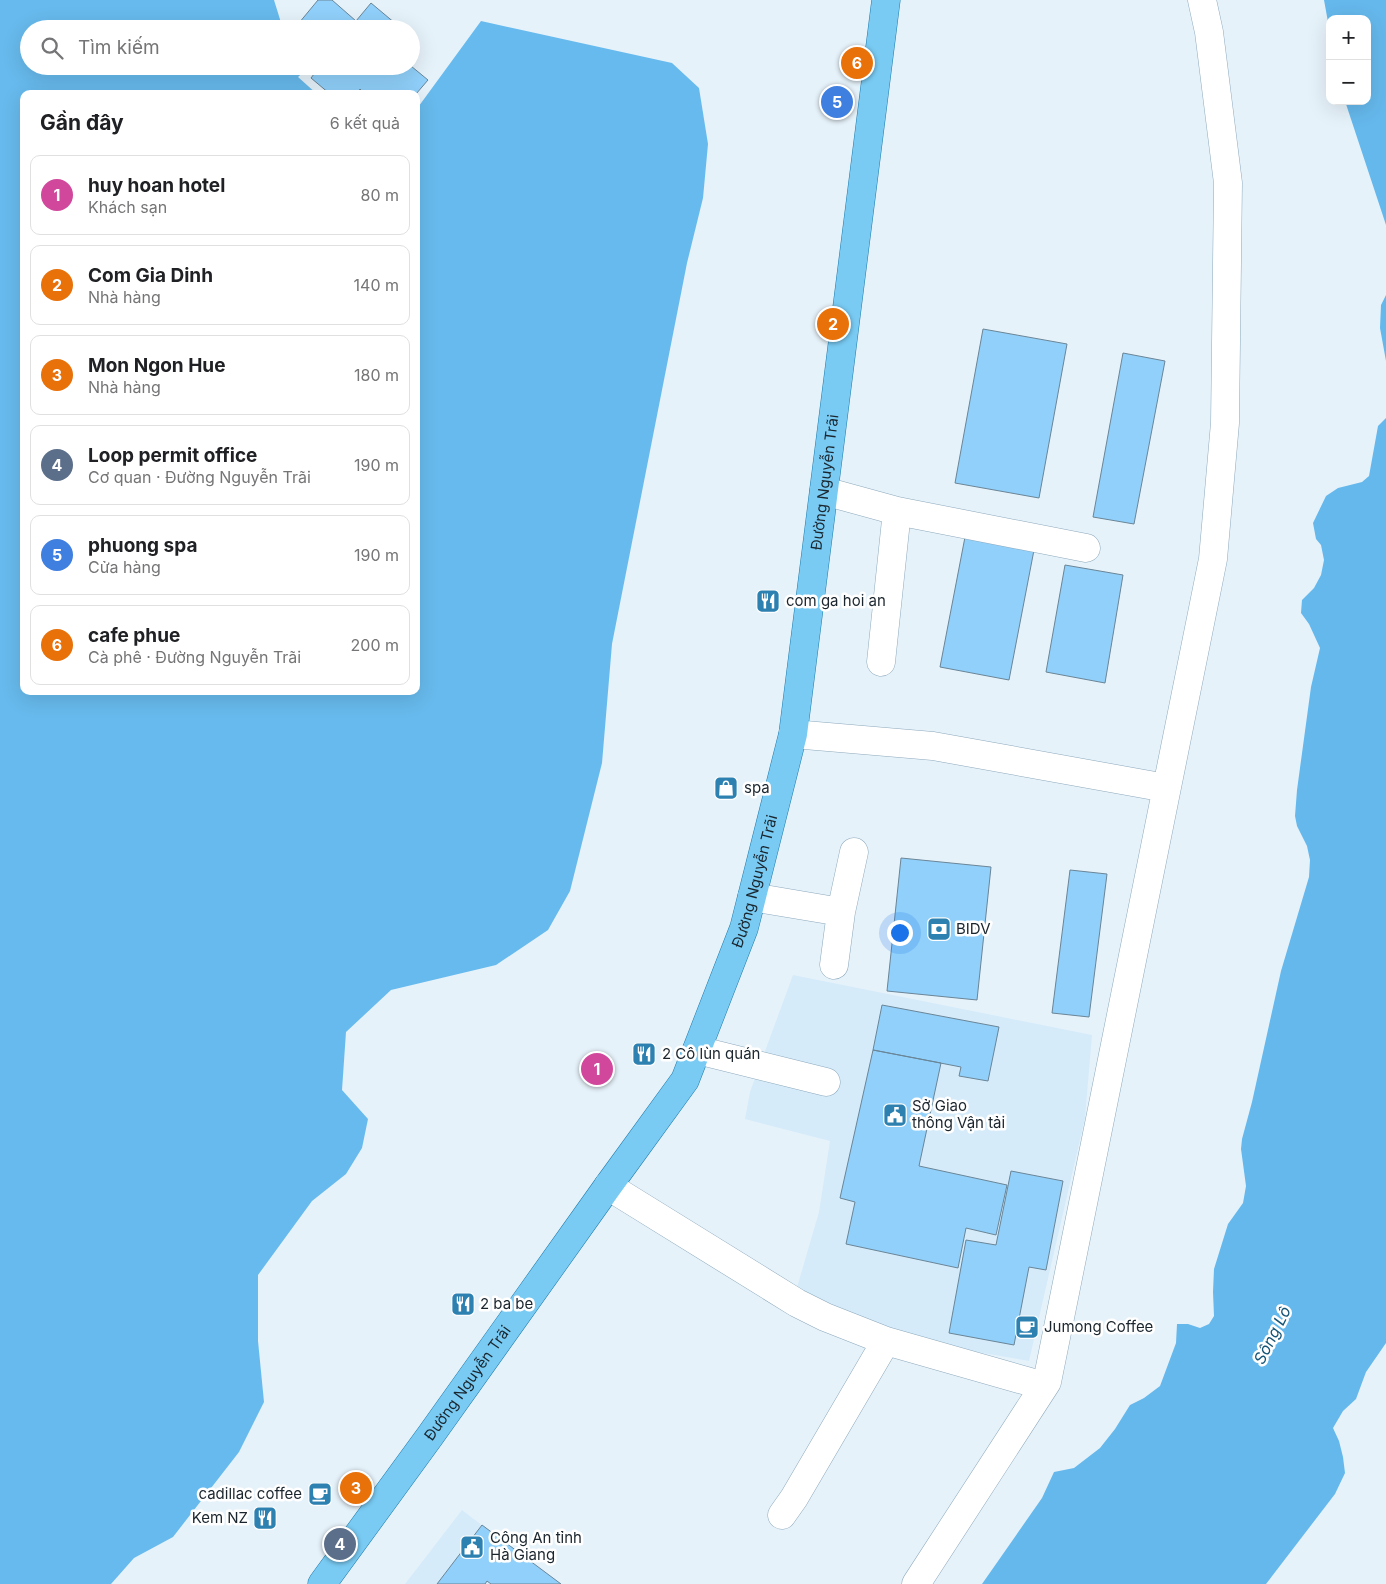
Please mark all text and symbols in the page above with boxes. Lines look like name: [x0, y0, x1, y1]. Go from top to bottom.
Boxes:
map controls: [1326, 15, 1371, 105]
button: +: [1326, 15, 1371, 60]
search box: [20, 20, 420, 75]
icon: search: [38, 34, 66, 62]
text: Tìm kiếm: [78, 36, 160, 59]
pin: 6: [841, 44, 873, 82]
button: −: [1326, 60, 1371, 105]
pin: 5: [821, 83, 853, 121]
text: Gần đây: [40, 110, 124, 135]
text: 6 kết quả: [330, 113, 400, 133]
text: huy hoan hotel: [88, 174, 225, 197]
text: 1: [54, 185, 60, 205]
text: 80 m: [360, 185, 399, 205]
text: Khách sạn: [88, 197, 167, 217]
text: Com Gia Dinh: [88, 264, 213, 287]
text: 2: [52, 275, 62, 295]
text: 140 m: [354, 275, 399, 295]
text: Nhà hàng: [88, 287, 161, 307]
pin: 2: [817, 305, 849, 343]
text: Mon Ngon Hue: [88, 354, 226, 377]
text: 3: [52, 365, 62, 385]
text: 180 m: [354, 365, 399, 385]
text: Nhà hàng: [88, 377, 161, 397]
street label: Đường Nguyễn Trãi: [806, 413, 842, 551]
text: Loop permit office: [88, 444, 257, 467]
text: 4: [52, 455, 62, 475]
text: 190 m: [354, 455, 399, 475]
text: Cơ quan · Đường Nguyễn Trãi: [88, 467, 311, 487]
text: phuong spa: [88, 534, 197, 557]
text: 5: [52, 545, 62, 565]
text: 190 m: [354, 545, 399, 565]
text: Cửa hàng: [88, 557, 161, 577]
restaurant icon: com ga hoi an: [755, 588, 781, 614]
place label: com ga hoi an: [786, 591, 886, 610]
text: cafe phue: [88, 624, 180, 647]
text: 6: [52, 635, 62, 655]
text: 200 m: [351, 635, 399, 655]
text: Cà phê · Đường Nguyễn Trãi: [88, 647, 301, 667]
shop icon: spa: [713, 775, 739, 801]
place label: spa: [744, 778, 770, 797]
street label: Đường Nguyễn Trãi: [727, 813, 781, 950]
bank icon: BIDV: [926, 916, 952, 942]
place label: BIDV: [956, 919, 991, 938]
your location: [887, 920, 913, 946]
restaurant icon: 2 Cô lùn quán: [631, 1041, 657, 1067]
place label: 2 Cô lùn quán: [662, 1044, 760, 1063]
pin: 1: [581, 1050, 613, 1088]
place label: Sở Giao thông Vận tải: [912, 1096, 1005, 1132]
public building icon: Sở Giao thông Vận tải: [882, 1102, 908, 1128]
restaurant icon: 2 ba be: [450, 1291, 476, 1317]
place label: 2 ba be: [480, 1294, 533, 1313]
water label: Sông Lô: [1249, 1303, 1295, 1367]
cafe icon: Jumong Coffee: [1014, 1314, 1040, 1340]
place label: Jumong Coffee: [1044, 1317, 1153, 1336]
street label: Đường Nguyễn Trãi: [420, 1322, 515, 1444]
pin: 3: [340, 1469, 372, 1507]
cafe icon: cadillac coffee: [307, 1481, 333, 1507]
place label: cadillac coffee: [198, 1484, 302, 1503]
restaurant icon: Kem NZ: [252, 1505, 278, 1531]
place label: Kem NZ: [192, 1508, 248, 1527]
pin: 4: [324, 1525, 356, 1563]
place label: Công An tỉnh Hà Giang: [490, 1528, 582, 1564]
public building icon: Công An tỉnh Hà Giang: [459, 1534, 485, 1560]

